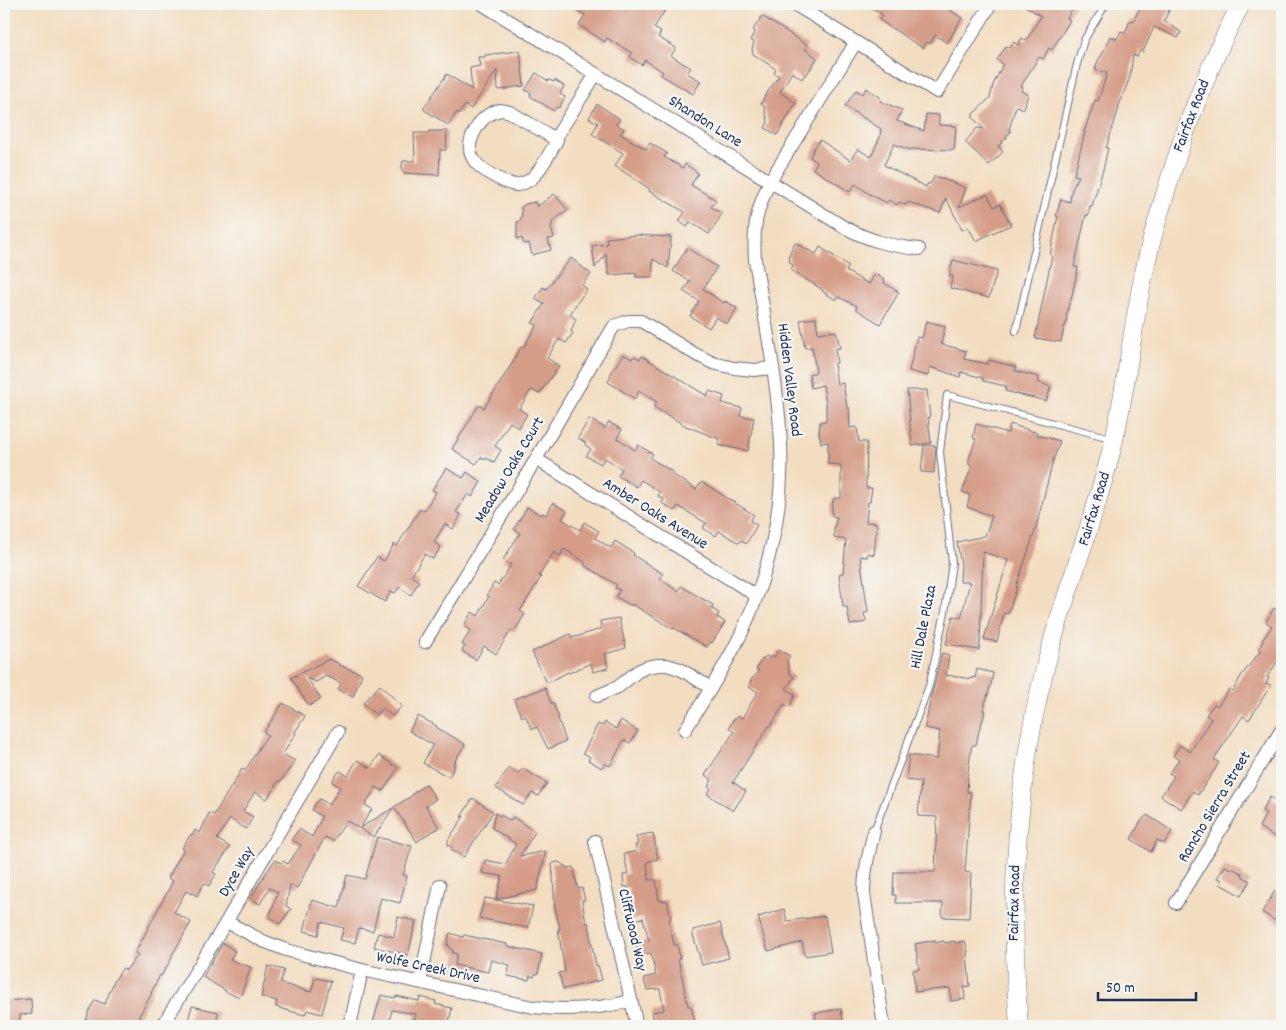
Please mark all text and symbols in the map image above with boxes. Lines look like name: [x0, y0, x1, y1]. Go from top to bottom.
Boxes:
street label: Fairfax Road: [1168, 76, 1216, 156]
street label: Shandon Lane: [664, 90, 746, 154]
street label: Hidden Valley Road: [771, 322, 807, 438]
street label: Meadow Oaks Court: [469, 413, 551, 527]
street label: Fairfax Road: [1073, 469, 1117, 549]
street label: Amber Oaks Avenue: [598, 472, 712, 556]
street label: Hill Dale Plaza: [905, 583, 943, 671]
street label: Rancho Sierra Street: [1173, 747, 1257, 867]
street label: Dyce Way: [213, 842, 261, 902]
street label: Fairfax Road: [1003, 865, 1027, 941]
street label: Cliffwood Way: [611, 886, 653, 974]
street label: Wolfe Creek Drive: [374, 946, 482, 990]
scale bar: [1098, 970, 1196, 1002]
text: 50 m: [1106, 978, 1135, 1000]

